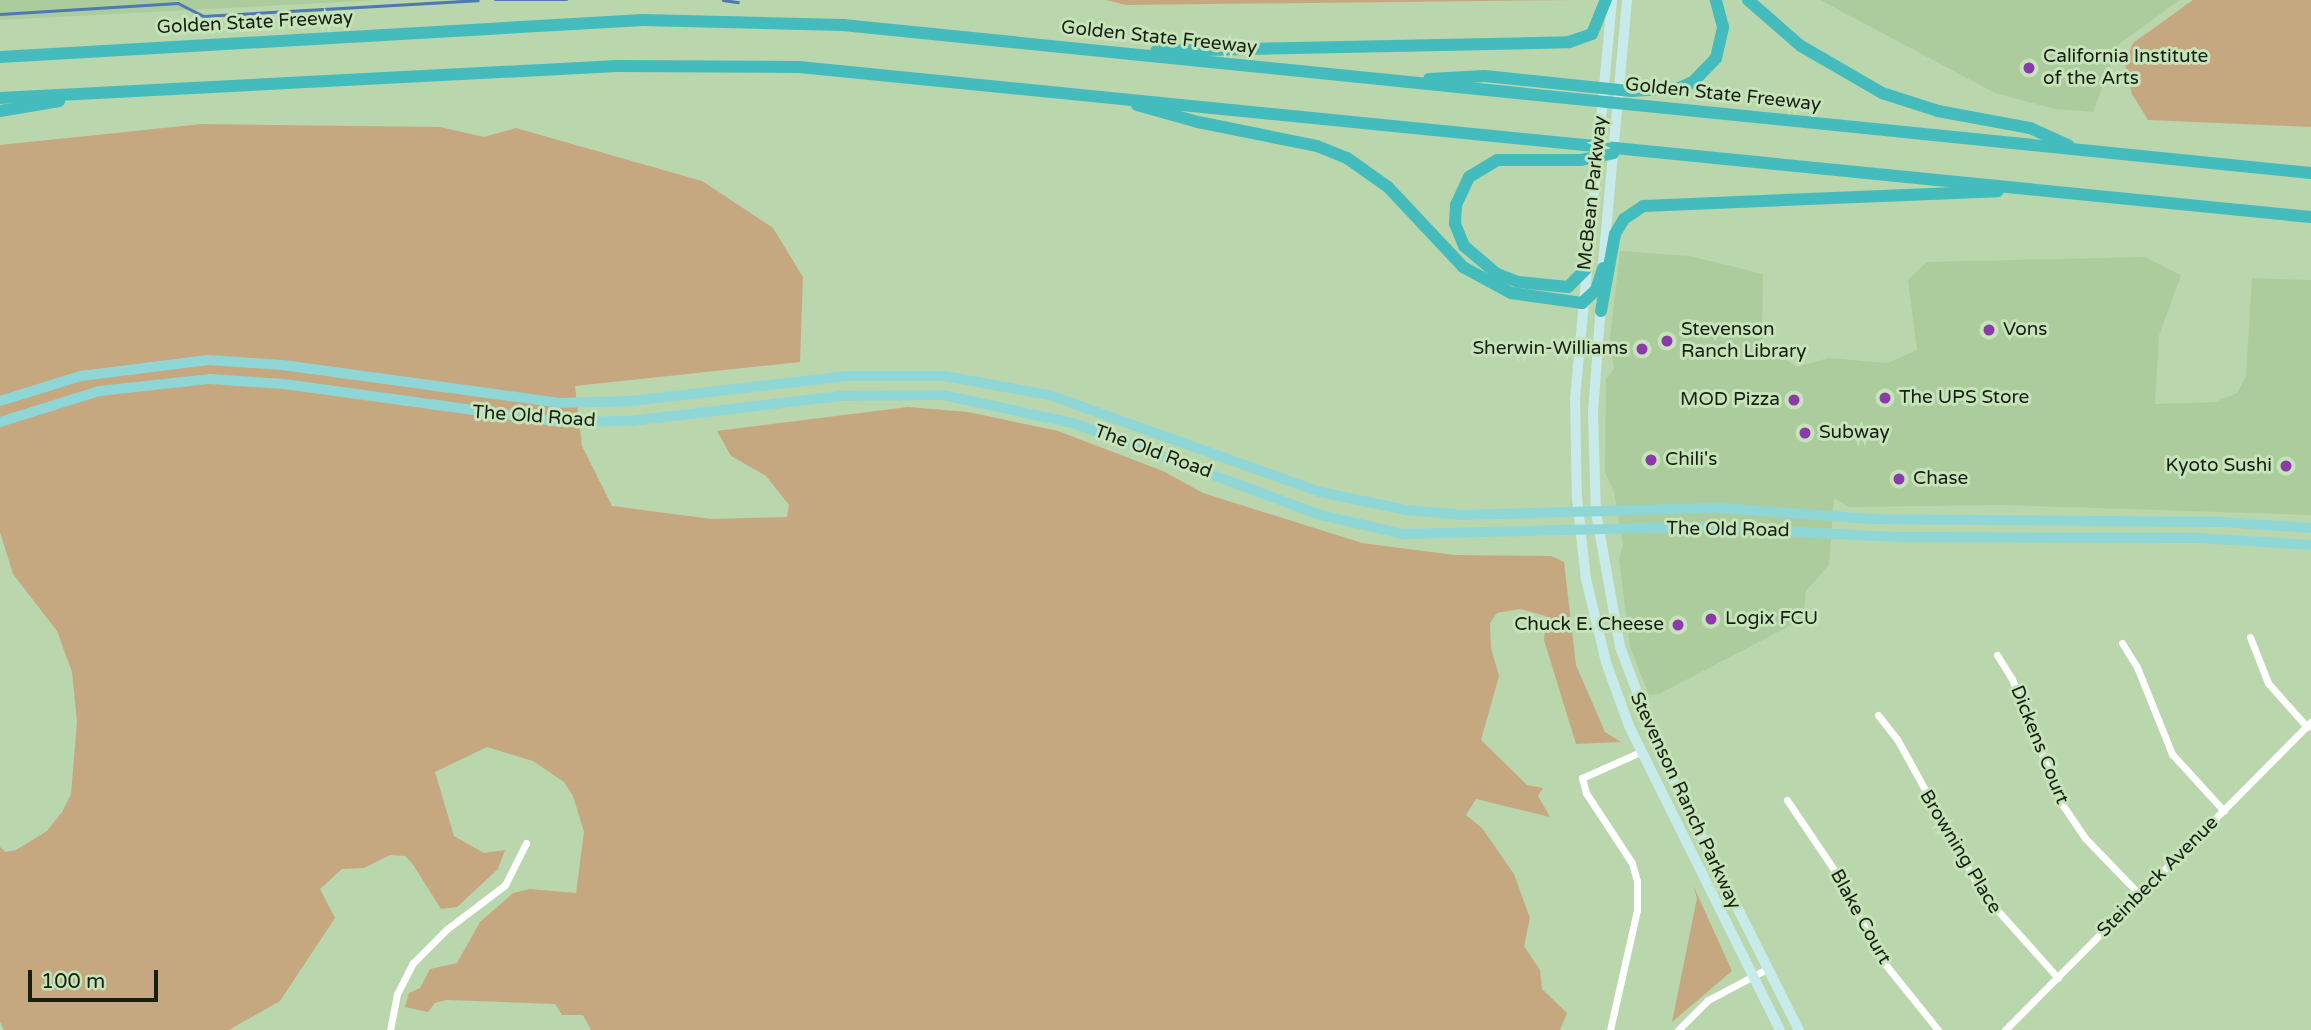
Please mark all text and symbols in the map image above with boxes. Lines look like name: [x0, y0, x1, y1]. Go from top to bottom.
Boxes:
street label: Golden State Freeway: [156, 6, 354, 40]
street label: Golden State Freeway: [1060, 16, 1258, 60]
place label: California Institute of the Arts: [2043, 46, 2208, 90]
marker: California Institute of the Arts: [2021, 60, 2037, 76]
street label: Golden State Freeway: [1624, 73, 1822, 117]
street label: McBean Parkway: [1574, 115, 1612, 271]
place label: Stevenson Ranch Library: [1681, 319, 1807, 363]
place label: Vons: [2003, 319, 2047, 341]
marker: Vons: [1981, 322, 1997, 338]
marker: Stevenson Ranch Library: [1659, 333, 1675, 349]
place label: Sherwin-Williams: [1473, 338, 1628, 360]
marker: Sherwin-Williams: [1634, 341, 1650, 357]
place label: The UPS Store: [1899, 387, 2029, 409]
place label: MOD Pizza: [1680, 389, 1780, 411]
marker: The UPS Store: [1877, 390, 1893, 406]
marker: MOD Pizza: [1786, 392, 1802, 408]
street label: The Old Road: [472, 401, 596, 433]
street label: The Old Road: [1091, 420, 1215, 484]
place label: Subway: [1819, 422, 1890, 444]
marker: Subway: [1797, 425, 1813, 441]
place label: Chili's: [1665, 449, 1717, 471]
marker: Chili's: [1643, 452, 1659, 468]
place label: Kyoto Sushi: [2166, 455, 2272, 477]
marker: Kyoto Sushi: [2278, 458, 2294, 474]
place label: Chase: [1913, 468, 1968, 490]
marker: Chase: [1891, 471, 1907, 487]
street label: The Old Road: [1666, 518, 1790, 542]
place label: Logix FCU: [1725, 608, 1818, 630]
marker: Logix FCU: [1703, 611, 1719, 627]
place label: Chuck E. Cheese: [1514, 614, 1664, 636]
marker: Chuck E. Cheese: [1670, 617, 1686, 633]
street label: Dickens Court: [2005, 682, 2073, 808]
street label: Stevenson Ranch Parkway: [1625, 689, 1745, 913]
street label: Browning Place: [1914, 786, 2006, 918]
street label: Steinbeck Avenue: [2093, 812, 2223, 942]
street label: Blake Court: [1825, 866, 1895, 968]
scale bar: [32, 956, 161, 1000]
text: 100 m: [41, 969, 105, 994]

